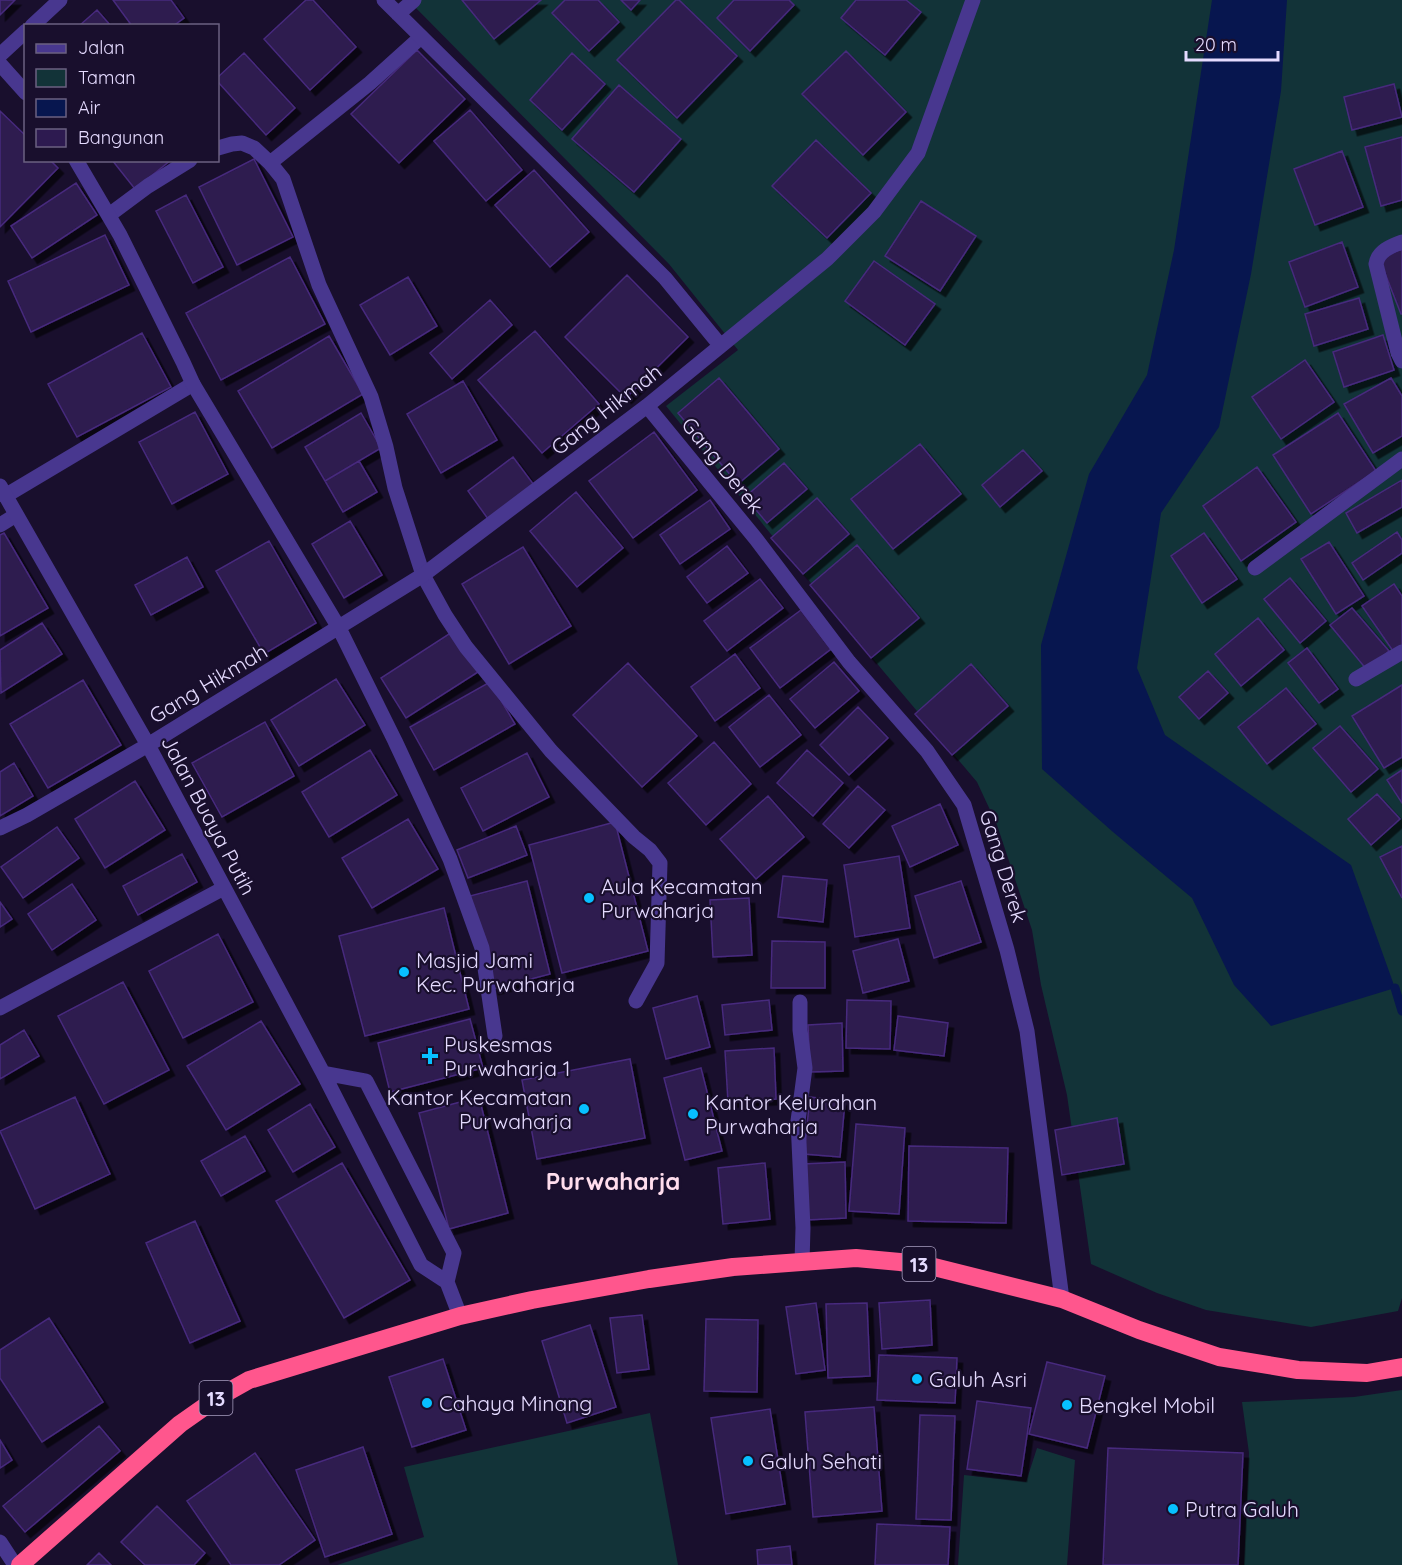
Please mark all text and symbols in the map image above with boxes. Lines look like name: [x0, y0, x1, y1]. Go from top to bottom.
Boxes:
legend: [24, 24, 219, 162]
scale bar: [1186, 24, 1278, 62]
text: 20 m: [1195, 33, 1237, 56]
text: Jalan: [78, 36, 125, 59]
text: Taman: [78, 66, 136, 89]
text: Air: [78, 96, 100, 119]
text: Bangunan: [78, 126, 164, 149]
street label: Gang Hikmah: [545, 358, 667, 460]
street label: Gang Derek: [676, 412, 770, 518]
street label: Gang Hikmah: [144, 638, 272, 728]
street label: Jalan Buaya Putih: [156, 731, 262, 899]
street label: Gang Derek: [975, 807, 1033, 925]
place label: Aula Kecamatan Purwaharja: [601, 873, 763, 923]
marker: Aula Kecamatan Purwaharja: [582, 891, 596, 905]
place label: Masjid Jami Kec. Purwaharja: [416, 947, 575, 997]
marker: Masjid Jami Kec. Purwaharja: [397, 965, 411, 979]
place label: Puskesmas Purwaharja 1: [444, 1031, 571, 1081]
marker: Puskesmas Purwaharja 1: [421, 1047, 439, 1065]
place label: Kantor Kecamatan Purwaharja: [386, 1084, 572, 1134]
place label: Kantor Kelurahan Purwaharja: [705, 1089, 877, 1139]
marker: Kantor Kecamatan Purwaharja: [577, 1102, 591, 1116]
marker: Kantor Kelurahan Purwaharja: [686, 1107, 700, 1121]
district label: Purwaharja: [546, 1166, 680, 1196]
road number: 13: [902, 1247, 936, 1281]
place label: Galuh Asri: [929, 1366, 1027, 1392]
marker: Galuh Asri: [910, 1372, 924, 1386]
road number: 13: [200, 1381, 232, 1415]
place label: Cahaya Minang: [439, 1390, 592, 1416]
place label: Bengkel Mobil: [1079, 1392, 1215, 1418]
marker: Cahaya Minang: [420, 1396, 434, 1410]
marker: Bengkel Mobil: [1060, 1398, 1074, 1412]
place label: Galuh Sehati: [760, 1448, 882, 1474]
marker: Galuh Sehati: [741, 1454, 755, 1468]
place label: Putra Galuh: [1185, 1496, 1299, 1522]
marker: Putra Galuh: [1166, 1502, 1180, 1516]

